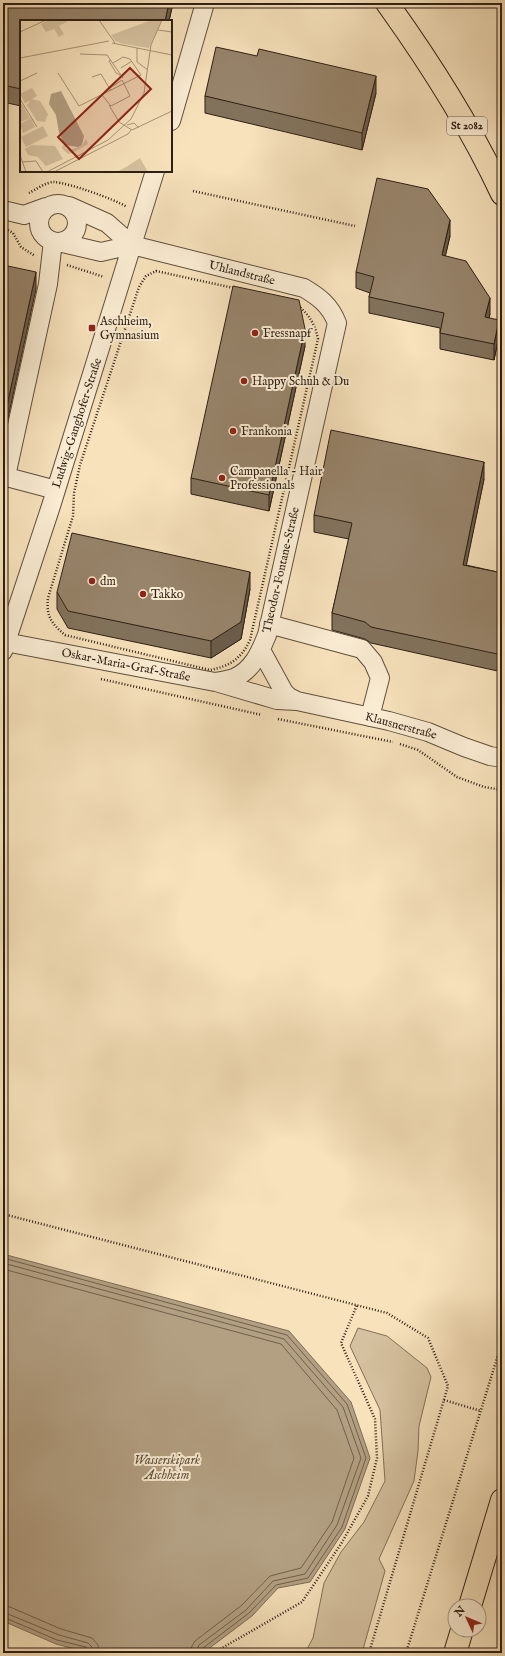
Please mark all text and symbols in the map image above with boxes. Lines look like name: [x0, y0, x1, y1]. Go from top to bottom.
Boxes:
inset map: [20, 20, 172, 172]
road number: St 2082: [447, 117, 487, 135]
street label: Uhlandstraße: [207, 258, 277, 289]
place label: Aschheim, Gymnasium: [99, 314, 159, 343]
marker: Aschheim, Gymnasium: [87, 323, 97, 333]
place label: Fressnapf: [263, 326, 314, 342]
marker: Fressnapf: [250, 328, 260, 338]
street label: Ludwig-Ganghofer-Straße: [49, 356, 105, 490]
place label: Happy Schuh & Du: [252, 374, 349, 390]
marker: Happy Schuh & Du: [239, 376, 249, 386]
place label: Frankonia: [241, 424, 293, 439]
marker: Frankonia: [228, 426, 238, 436]
place label: Campanella - Hair Professionals: [230, 464, 323, 493]
marker: Campanella - Hair Professionals: [217, 473, 227, 483]
street label: Theodor-Fontane-Straße: [259, 505, 303, 634]
place label: dm: [100, 574, 116, 589]
marker: dm: [87, 576, 97, 586]
place label: Takko: [151, 587, 184, 602]
marker: Takko: [138, 589, 148, 599]
street label: Oskar-Maria-Graf-Straße: [60, 645, 192, 685]
street label: Klausnerstraße: [364, 709, 439, 743]
water label: Wasserskipark Aschheim: [134, 1452, 201, 1484]
north arrow: [447, 1598, 487, 1638]
text: N: [451, 1603, 469, 1621]

